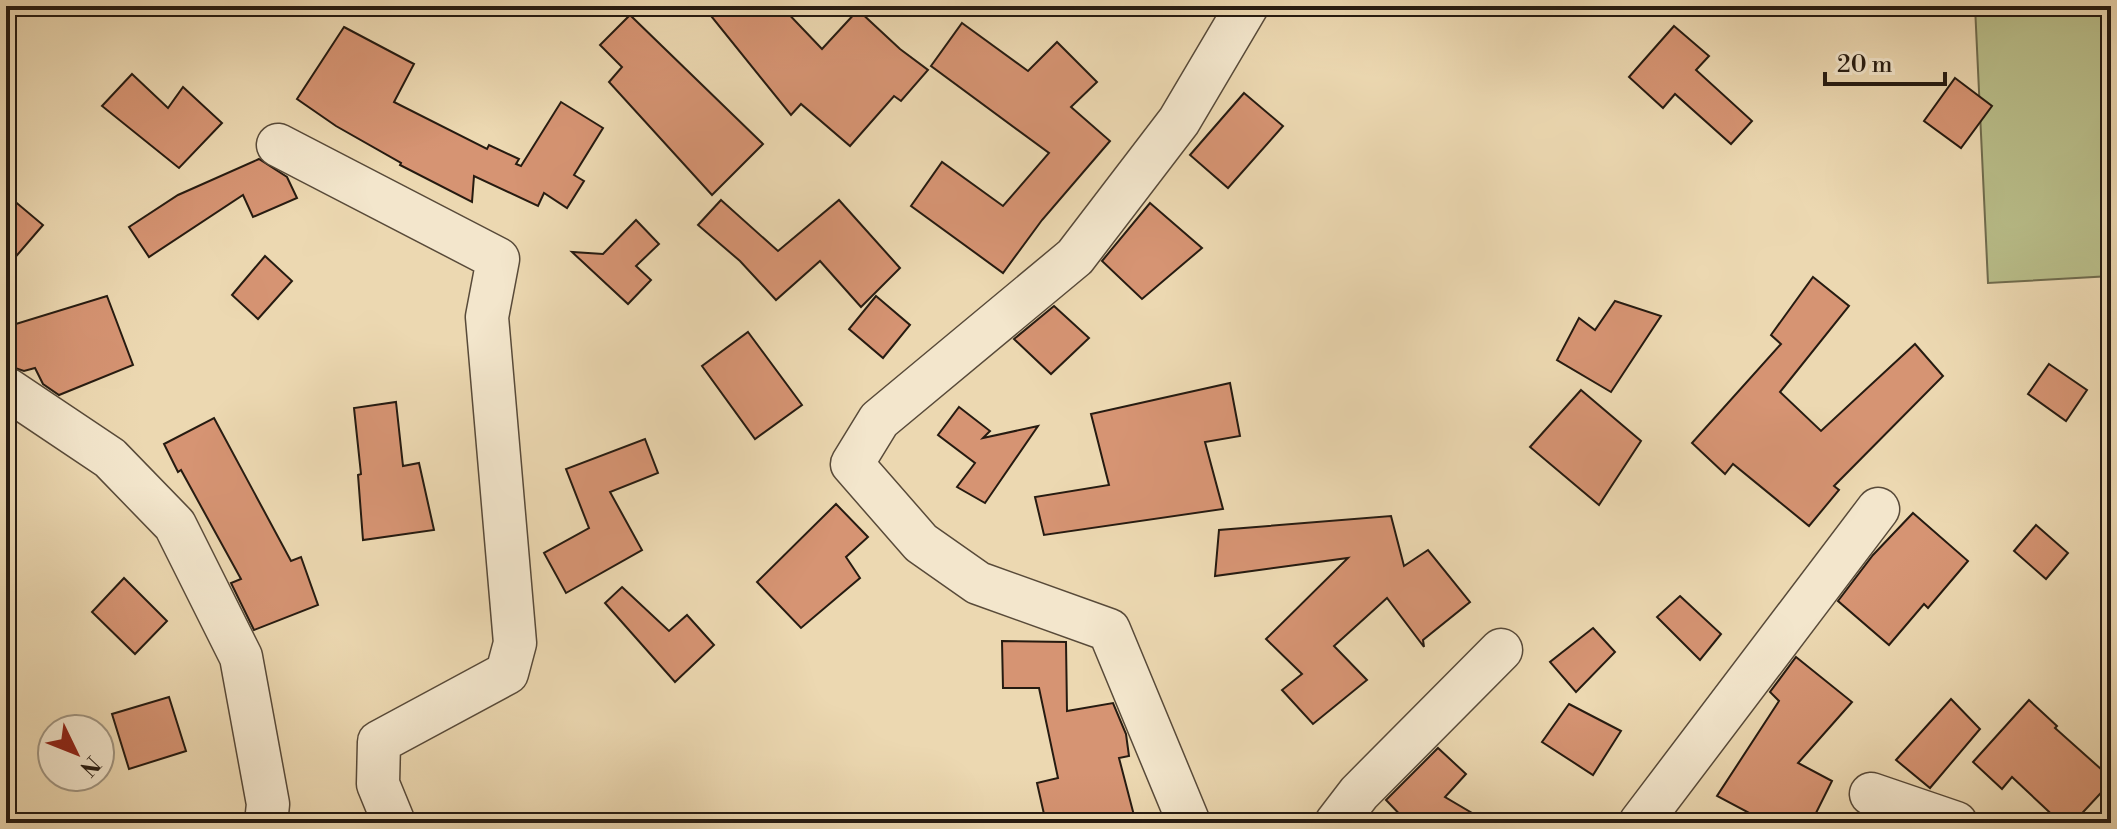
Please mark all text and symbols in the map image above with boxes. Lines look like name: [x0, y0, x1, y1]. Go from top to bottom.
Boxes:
scale bar: [1825, 36, 1945, 86]
text: 20 m: [1837, 50, 1893, 80]
north arrow: [36, 713, 116, 793]
text: N: [73, 750, 105, 782]

